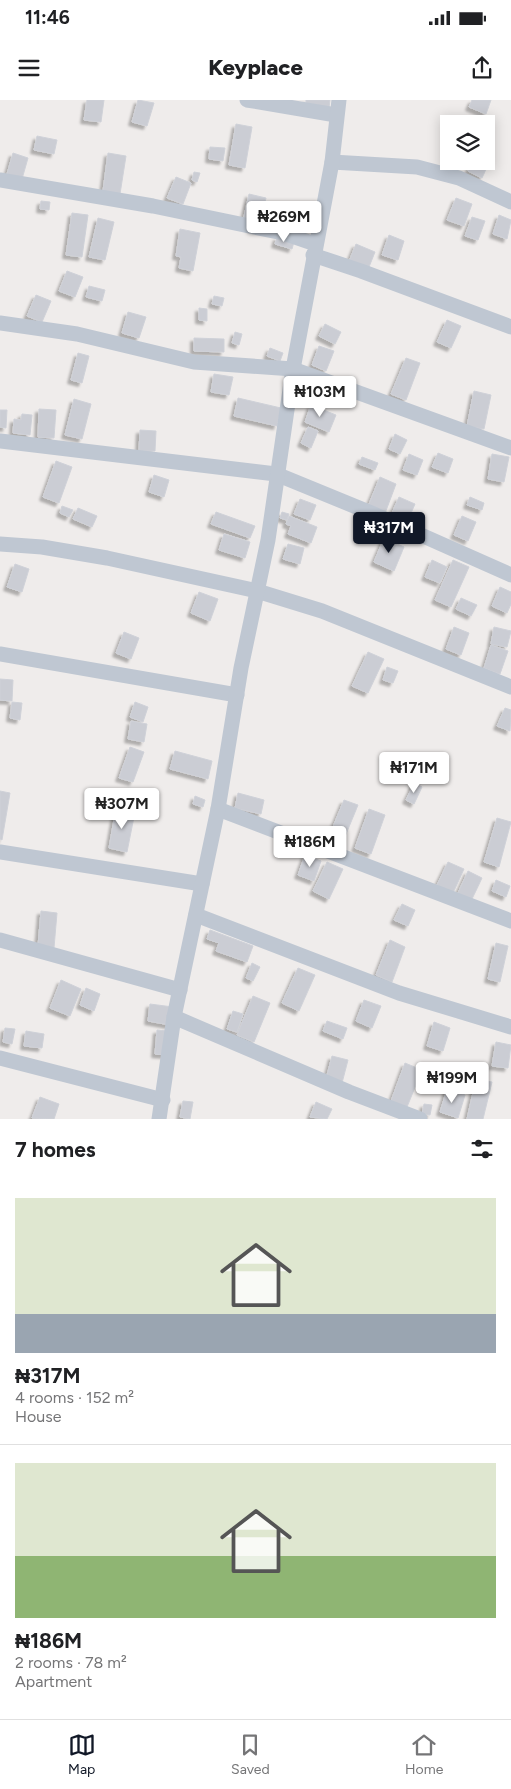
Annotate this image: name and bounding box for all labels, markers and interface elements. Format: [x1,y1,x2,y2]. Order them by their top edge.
text: 11:46 [25,6,70,29]
icon: menu [15,54,43,82]
text: Keyplace [208,54,303,81]
icon: share [468,54,496,82]
map controls [440,115,495,170]
button: layers [440,115,495,170]
pin: ₦269M [249,200,319,243]
text: ₦269M [257,207,311,226]
pin: ₦103M [285,376,355,418]
text: ₦103M [294,382,346,401]
pin: ₦317M [354,512,424,554]
text: ₦317M [364,518,414,537]
pin: ₦171M [379,752,449,794]
text: ₦171M [390,758,438,777]
pin: ₦307M [87,788,157,830]
text: ₦307M [95,794,149,813]
pin: ₦186M [275,826,345,868]
text: ₦186M [284,832,336,851]
pin: ₦199M [417,1062,487,1104]
text: ₦199M [427,1068,477,1087]
icon: filters [468,1135,496,1163]
text: 7 homes [15,1137,96,1162]
icon: home [211,1230,301,1320]
text: ₦317M [15,1363,80,1388]
text: 4 rooms · 152 m² [15,1388,134,1407]
text: House [15,1407,61,1426]
icon: home [211,1496,301,1586]
text: ₦186M [15,1628,82,1653]
text: 2 rooms · 78 m² [15,1653,127,1672]
text: Apartment [15,1672,92,1691]
tab: Map [68,1731,96,1778]
tab: Saved [231,1731,270,1778]
tab: Home [405,1731,443,1778]

